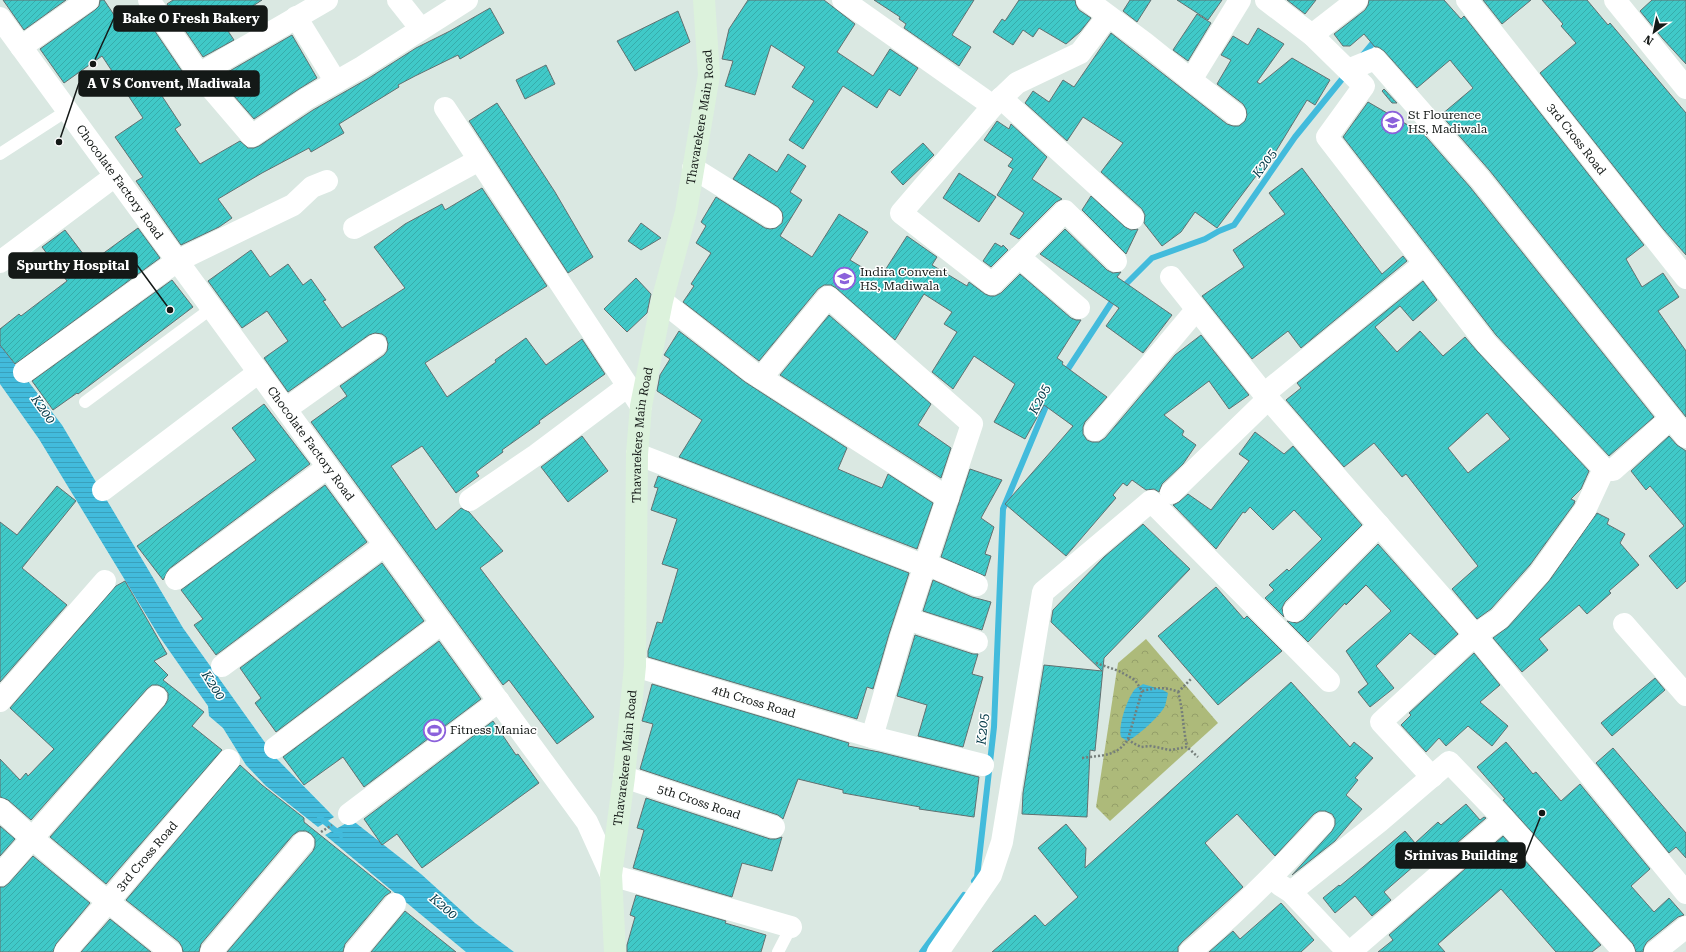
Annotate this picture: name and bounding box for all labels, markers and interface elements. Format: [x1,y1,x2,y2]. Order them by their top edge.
callout: Bake O Fresh Bakery [114,6,267,31]
text: Bake O Fresh Bakery [122,11,260,26]
north arrow [1634,12,1674,52]
text: N [1641,32,1656,48]
street label: Thavarekere Main Road [684,49,716,186]
callout: A V S Convent, Madiwala [79,71,259,96]
text: A V S Convent, Madiwala [87,76,251,91]
street label: 3rd Cross Road [1544,101,1609,178]
place label: St Flourence HS, Madiwala [1408,108,1488,136]
school or university icon: St Flourence HS, Madiwala [1380,109,1406,135]
street label: Chocolate Factory Road [73,122,166,242]
water label: K205 [1249,146,1280,181]
callout: Spurthy Hospital [9,253,137,278]
text: Spurthy Hospital [17,258,130,273]
place label: Indira Convent HS, Madiwala [860,265,948,293]
school or university icon: Indira Convent HS, Madiwala [832,266,858,292]
street label: Thavarekere Main Road [630,365,656,503]
water label: K205 [1025,382,1053,418]
street label: Chocolate Factory Road [264,384,357,504]
water label: K200 [28,391,59,427]
water label: K200 [198,667,228,703]
street label: 4th Cross Road [710,682,798,721]
street label: Thavarekere Main Road [611,689,640,827]
water label: K205 [974,713,991,746]
sports icon: Fitness Maniac [421,717,447,743]
place label: Fitness Maniac [450,723,537,737]
street label: 5th Cross Road [656,782,743,822]
street label: 3rd Cross Road [113,818,181,894]
callout: Srinivas Building [1396,843,1525,868]
text: Srinivas Building [1405,848,1517,863]
water label: K200 [426,890,461,922]

